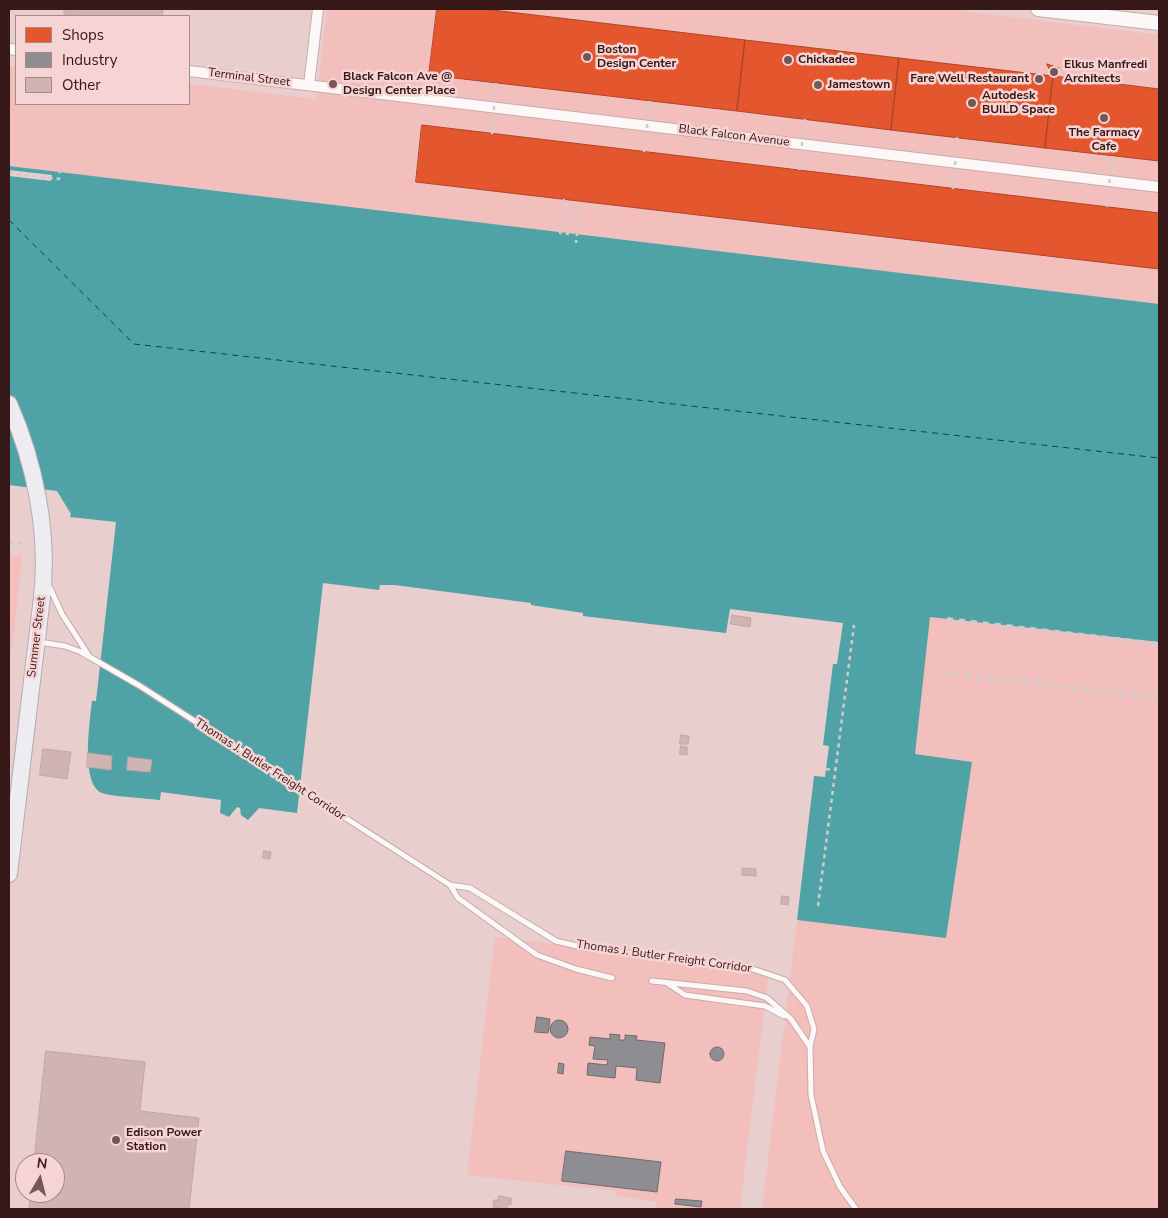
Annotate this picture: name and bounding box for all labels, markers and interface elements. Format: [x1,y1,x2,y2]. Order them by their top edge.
legend [15,15,190,105]
text: Shops [62,25,104,45]
place label: Boston Design Center [597,43,676,71]
text: Industry [62,50,117,70]
marker: Boston Design Center [581,51,593,63]
place label: Chickadee [798,53,855,67]
marker: Chickadee [782,54,794,66]
place label: Elkus Manfredi Architects [1064,58,1147,86]
street label: Terminal Street [207,66,291,90]
marker: Elkus Manfredi Architects [1048,66,1060,78]
place label: Black Falcon Ave @ Design Center Place [343,70,456,98]
place label: Fare Well Restaurant [910,72,1029,86]
marker: Fare Well Restaurant [1033,73,1045,85]
text: Other [62,75,101,95]
marker: Black Falcon Ave @ Design Center Place [327,78,339,90]
place label: Jamestown [828,78,890,92]
marker: Jamestown [812,79,824,91]
place label: Autodesk BUILD Space [982,89,1055,117]
marker: Autodesk BUILD Space [966,97,978,109]
marker: The Farmacy Cafe [1098,112,1110,124]
street label: Black Falcon Avenue [678,122,790,150]
place label: The Farmacy Cafe [1068,126,1140,154]
street label: Summer Street [25,596,49,678]
street label: Thomas J. Butler Freight Corridor [192,716,348,824]
street label: Thomas J. Butler Freight Corridor [576,938,752,976]
place label: Edison Power Station [126,1126,202,1154]
marker: Edison Power Station [110,1134,122,1146]
north arrow [15,1153,65,1203]
text: N [35,1154,49,1174]

